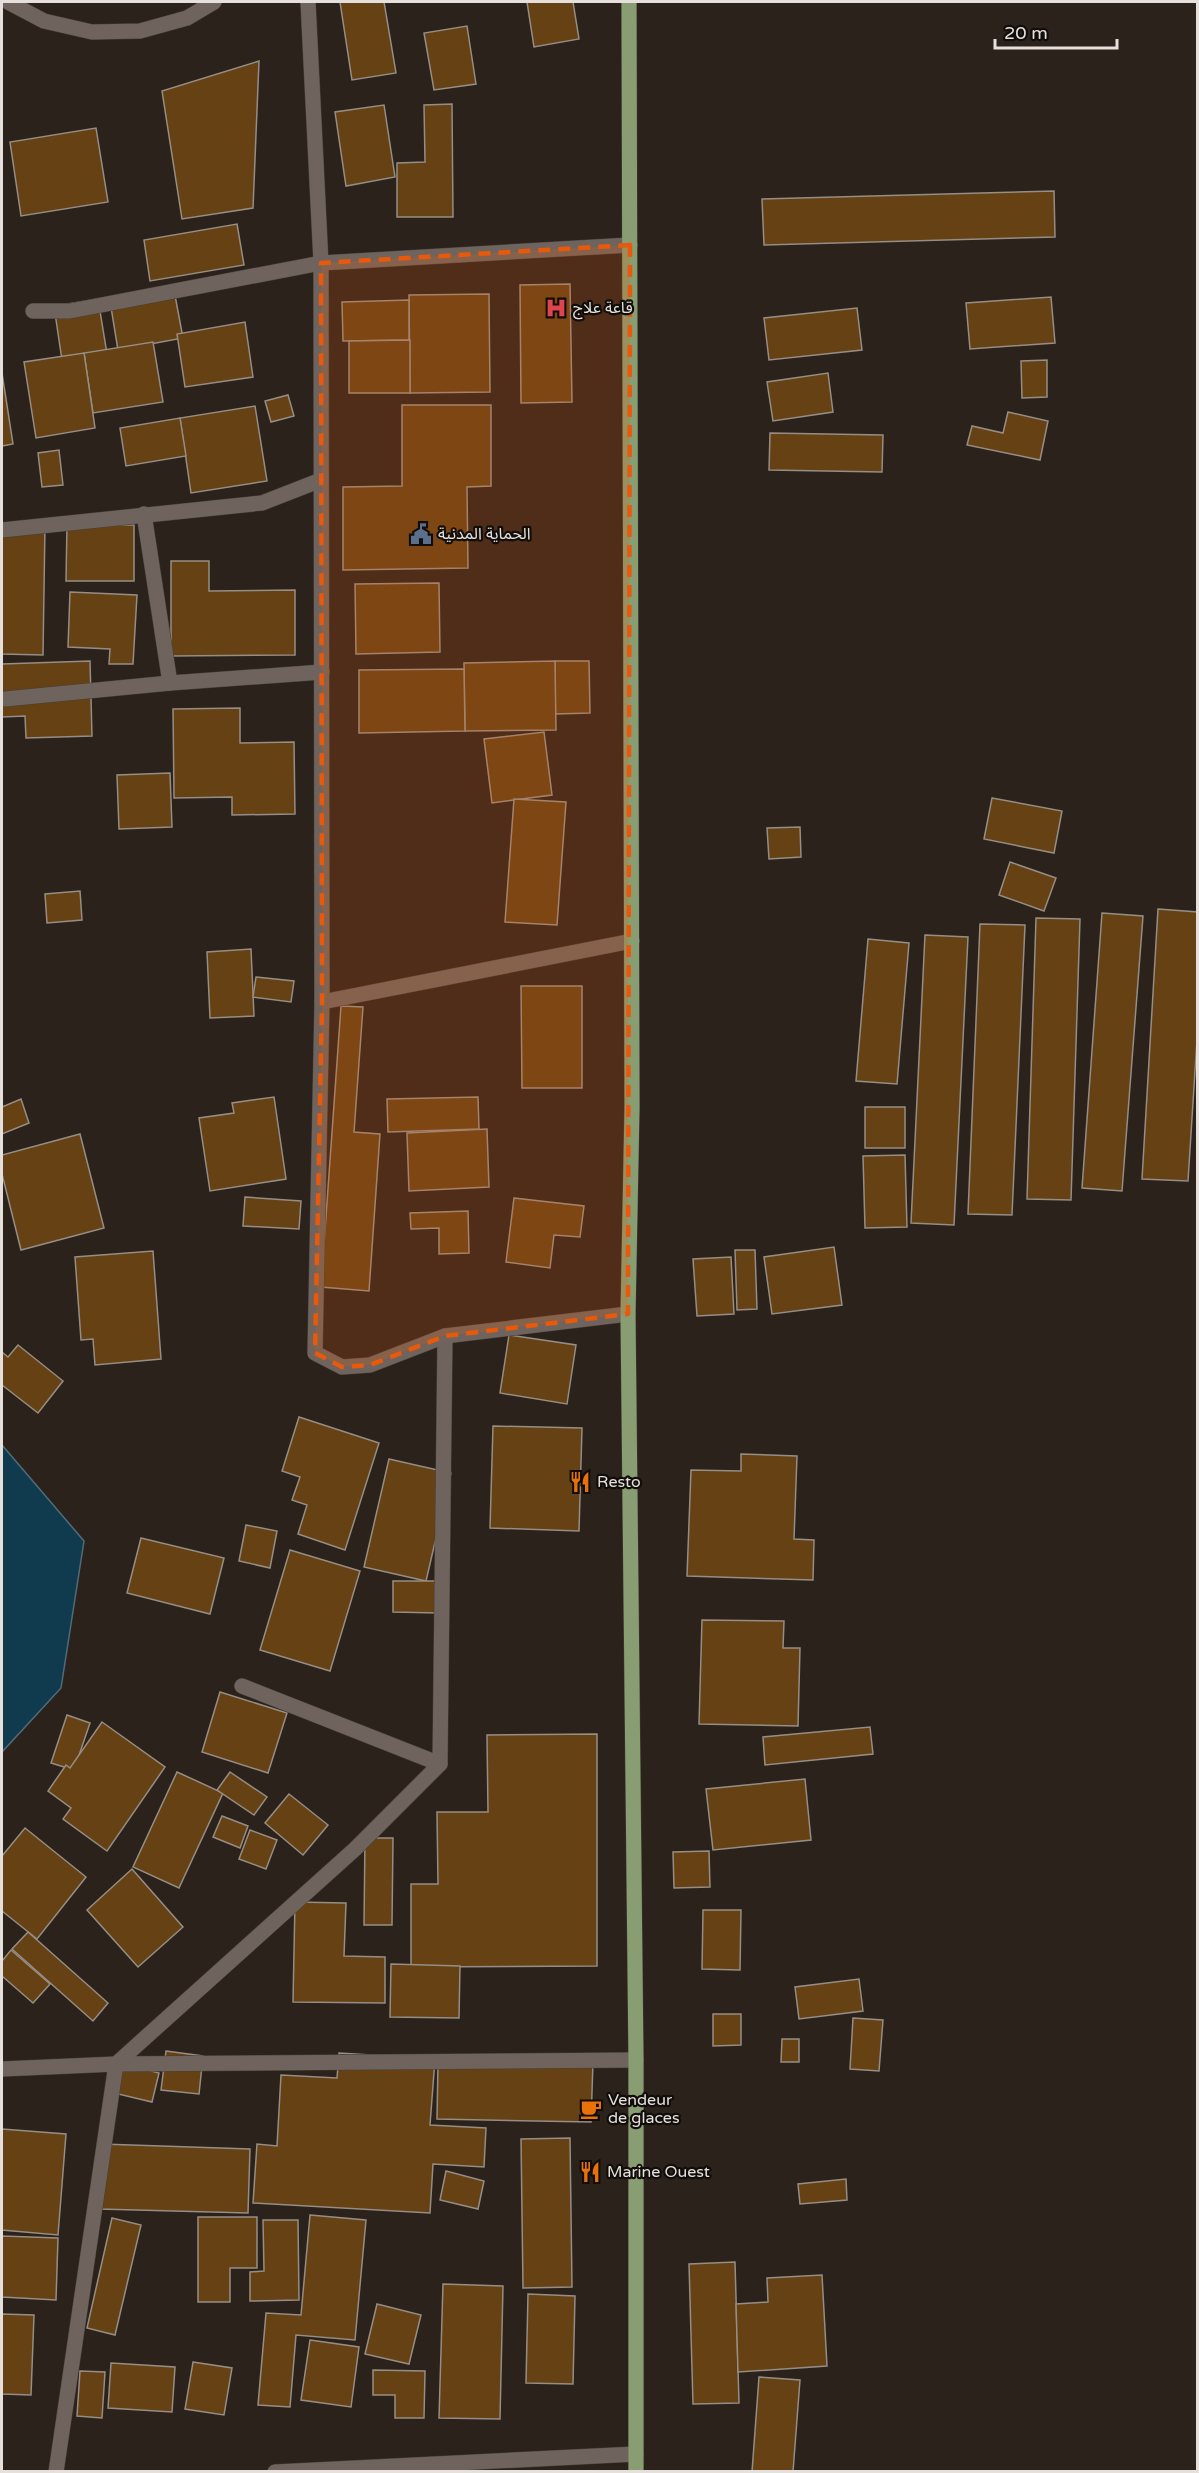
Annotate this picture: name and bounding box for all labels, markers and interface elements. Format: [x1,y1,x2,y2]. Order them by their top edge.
scale bar [995,12,1116,50]
text: 20 m [1004,22,1048,44]
hospital icon: قاعة علاج [544,296,568,320]
place label: قاعة علاج [573,298,633,320]
public building icon: الحماية المدنية [409,522,433,546]
place label: الحماية المدنية [438,524,531,544]
restaurant icon: Resto [568,1470,592,1494]
place label: Resto [597,1472,641,1492]
place label: Vendeur de glaces [608,2090,680,2128]
cafe icon: Vendeur de glaces [579,2097,603,2121]
restaurant icon: Marine Ouest [578,2160,602,2184]
place label: Marine Ouest [607,2162,710,2182]

